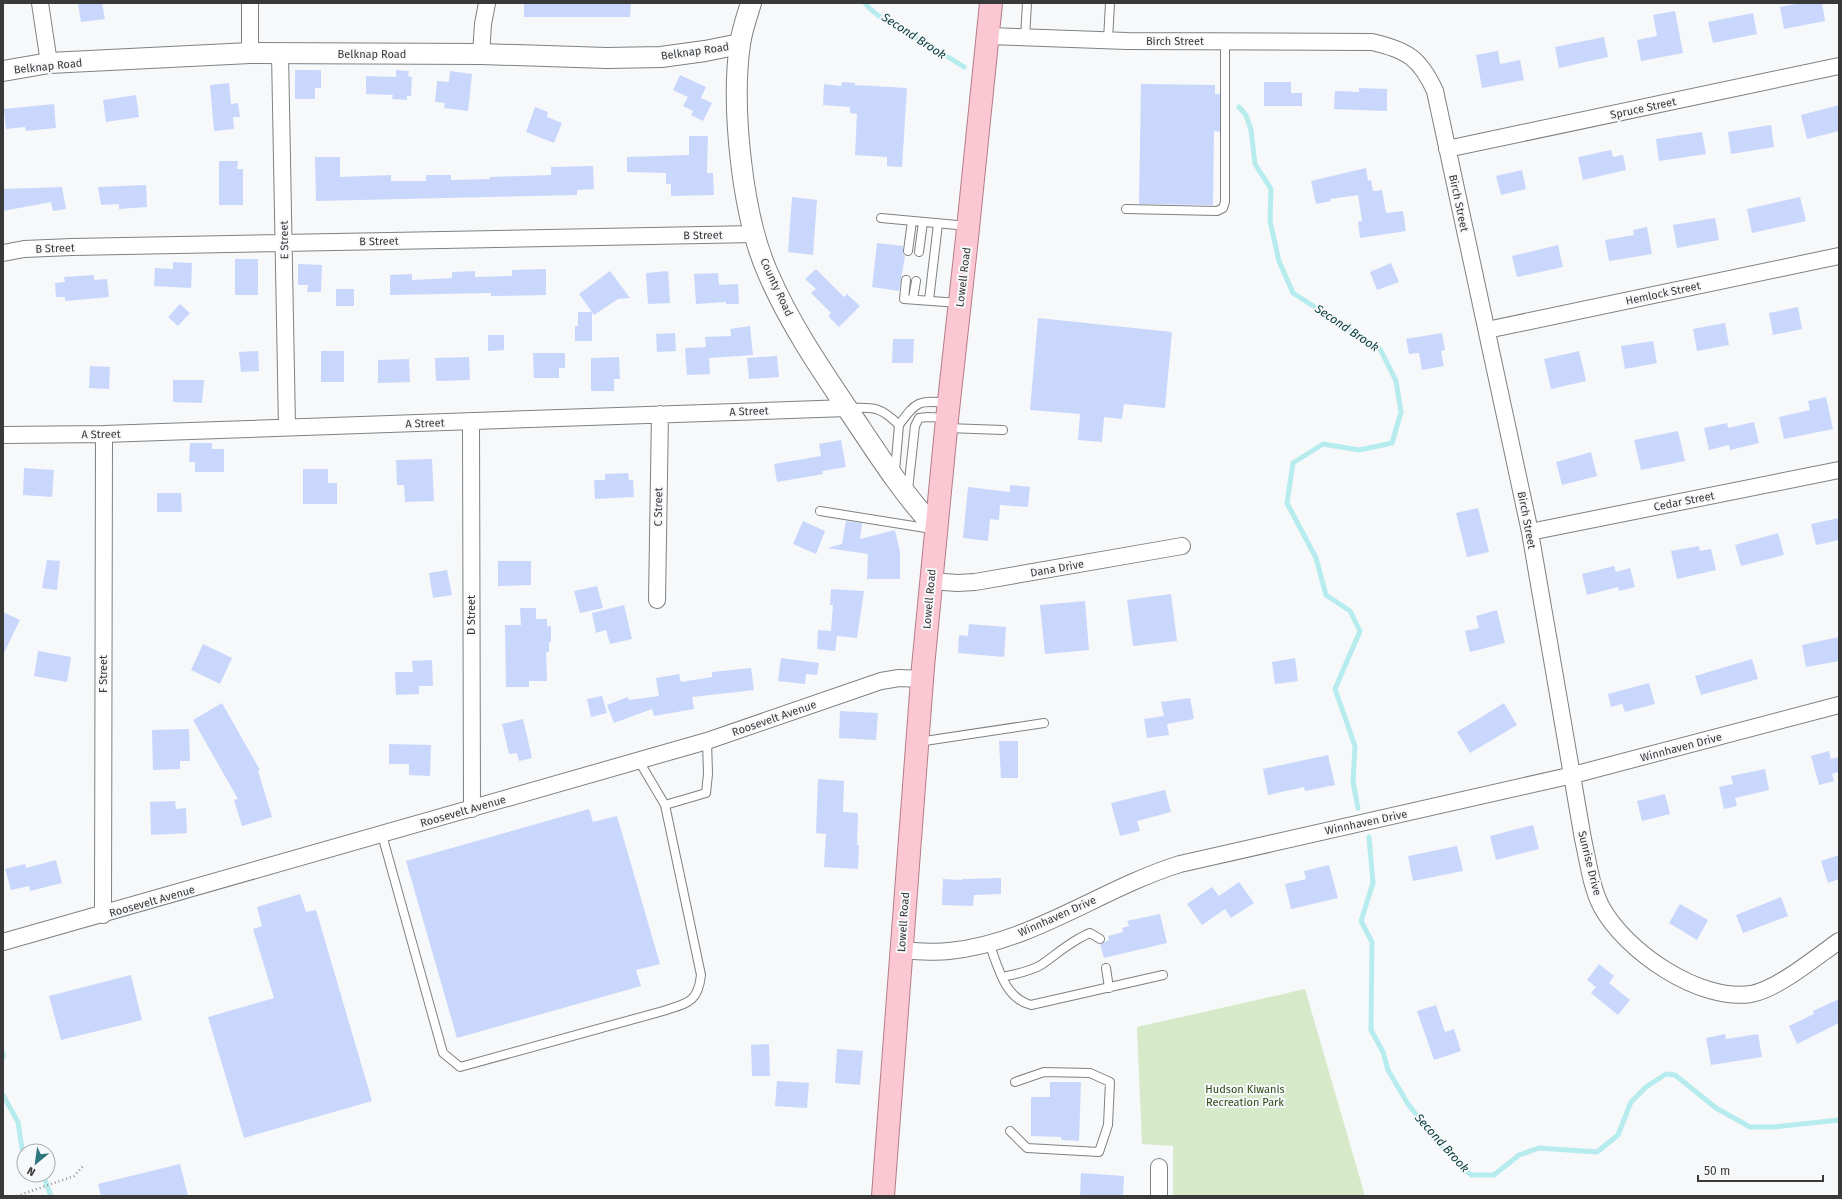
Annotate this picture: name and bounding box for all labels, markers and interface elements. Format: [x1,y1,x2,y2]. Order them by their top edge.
water label: Second Brook [878,9,949,62]
street label: Birch Street [1146,35,1204,48]
street label: Belknap Road [660,40,730,63]
street label: Belknap Road [338,48,406,61]
street label: Belknap Road [13,56,83,77]
street label: Spruce Street [1609,95,1677,122]
street label: Birch Street [1446,173,1471,233]
street label: E Street [278,221,291,259]
street label: B Street [683,229,723,242]
street label: B Street [359,235,399,248]
street label: B Street [35,241,75,256]
street label: Lowell Road [953,246,974,308]
street label: County Road [757,256,796,318]
street label: Hemlock Street [1625,279,1702,308]
water label: Second Brook [1312,301,1382,355]
street label: A Street [729,404,769,419]
street label: A Street [405,416,445,431]
street label: A Street [81,428,121,441]
street label: C Street [652,487,665,527]
street label: Cedar Street [1653,489,1716,514]
street label: Birch Street [1515,490,1538,550]
street label: Dana Drive [1029,557,1085,580]
street label: Lowell Road [920,568,939,630]
street label: D Street [465,595,478,635]
street label: F Street [97,655,110,693]
street label: Roosevelt Avenue [730,698,818,739]
street label: Winnhaven Drive [1639,730,1723,765]
street label: Roosevelt Avenue [419,793,507,830]
street label: Winnhaven Drive [1324,807,1408,838]
street label: Sunrise Drive [1575,830,1604,897]
street label: Roosevelt Avenue [108,883,196,920]
street label: Lowell Road [895,892,912,953]
street label: Winnhaven Drive [1016,893,1098,939]
park label: Hudson Kiwanis Recreation Park [1205,1083,1285,1109]
water label: Second Brook [1411,1110,1472,1175]
north arrow [16,1143,56,1183]
scale bar [1698,1157,1823,1183]
text: N [25,1164,38,1179]
text: 50 m [1704,1164,1730,1178]

